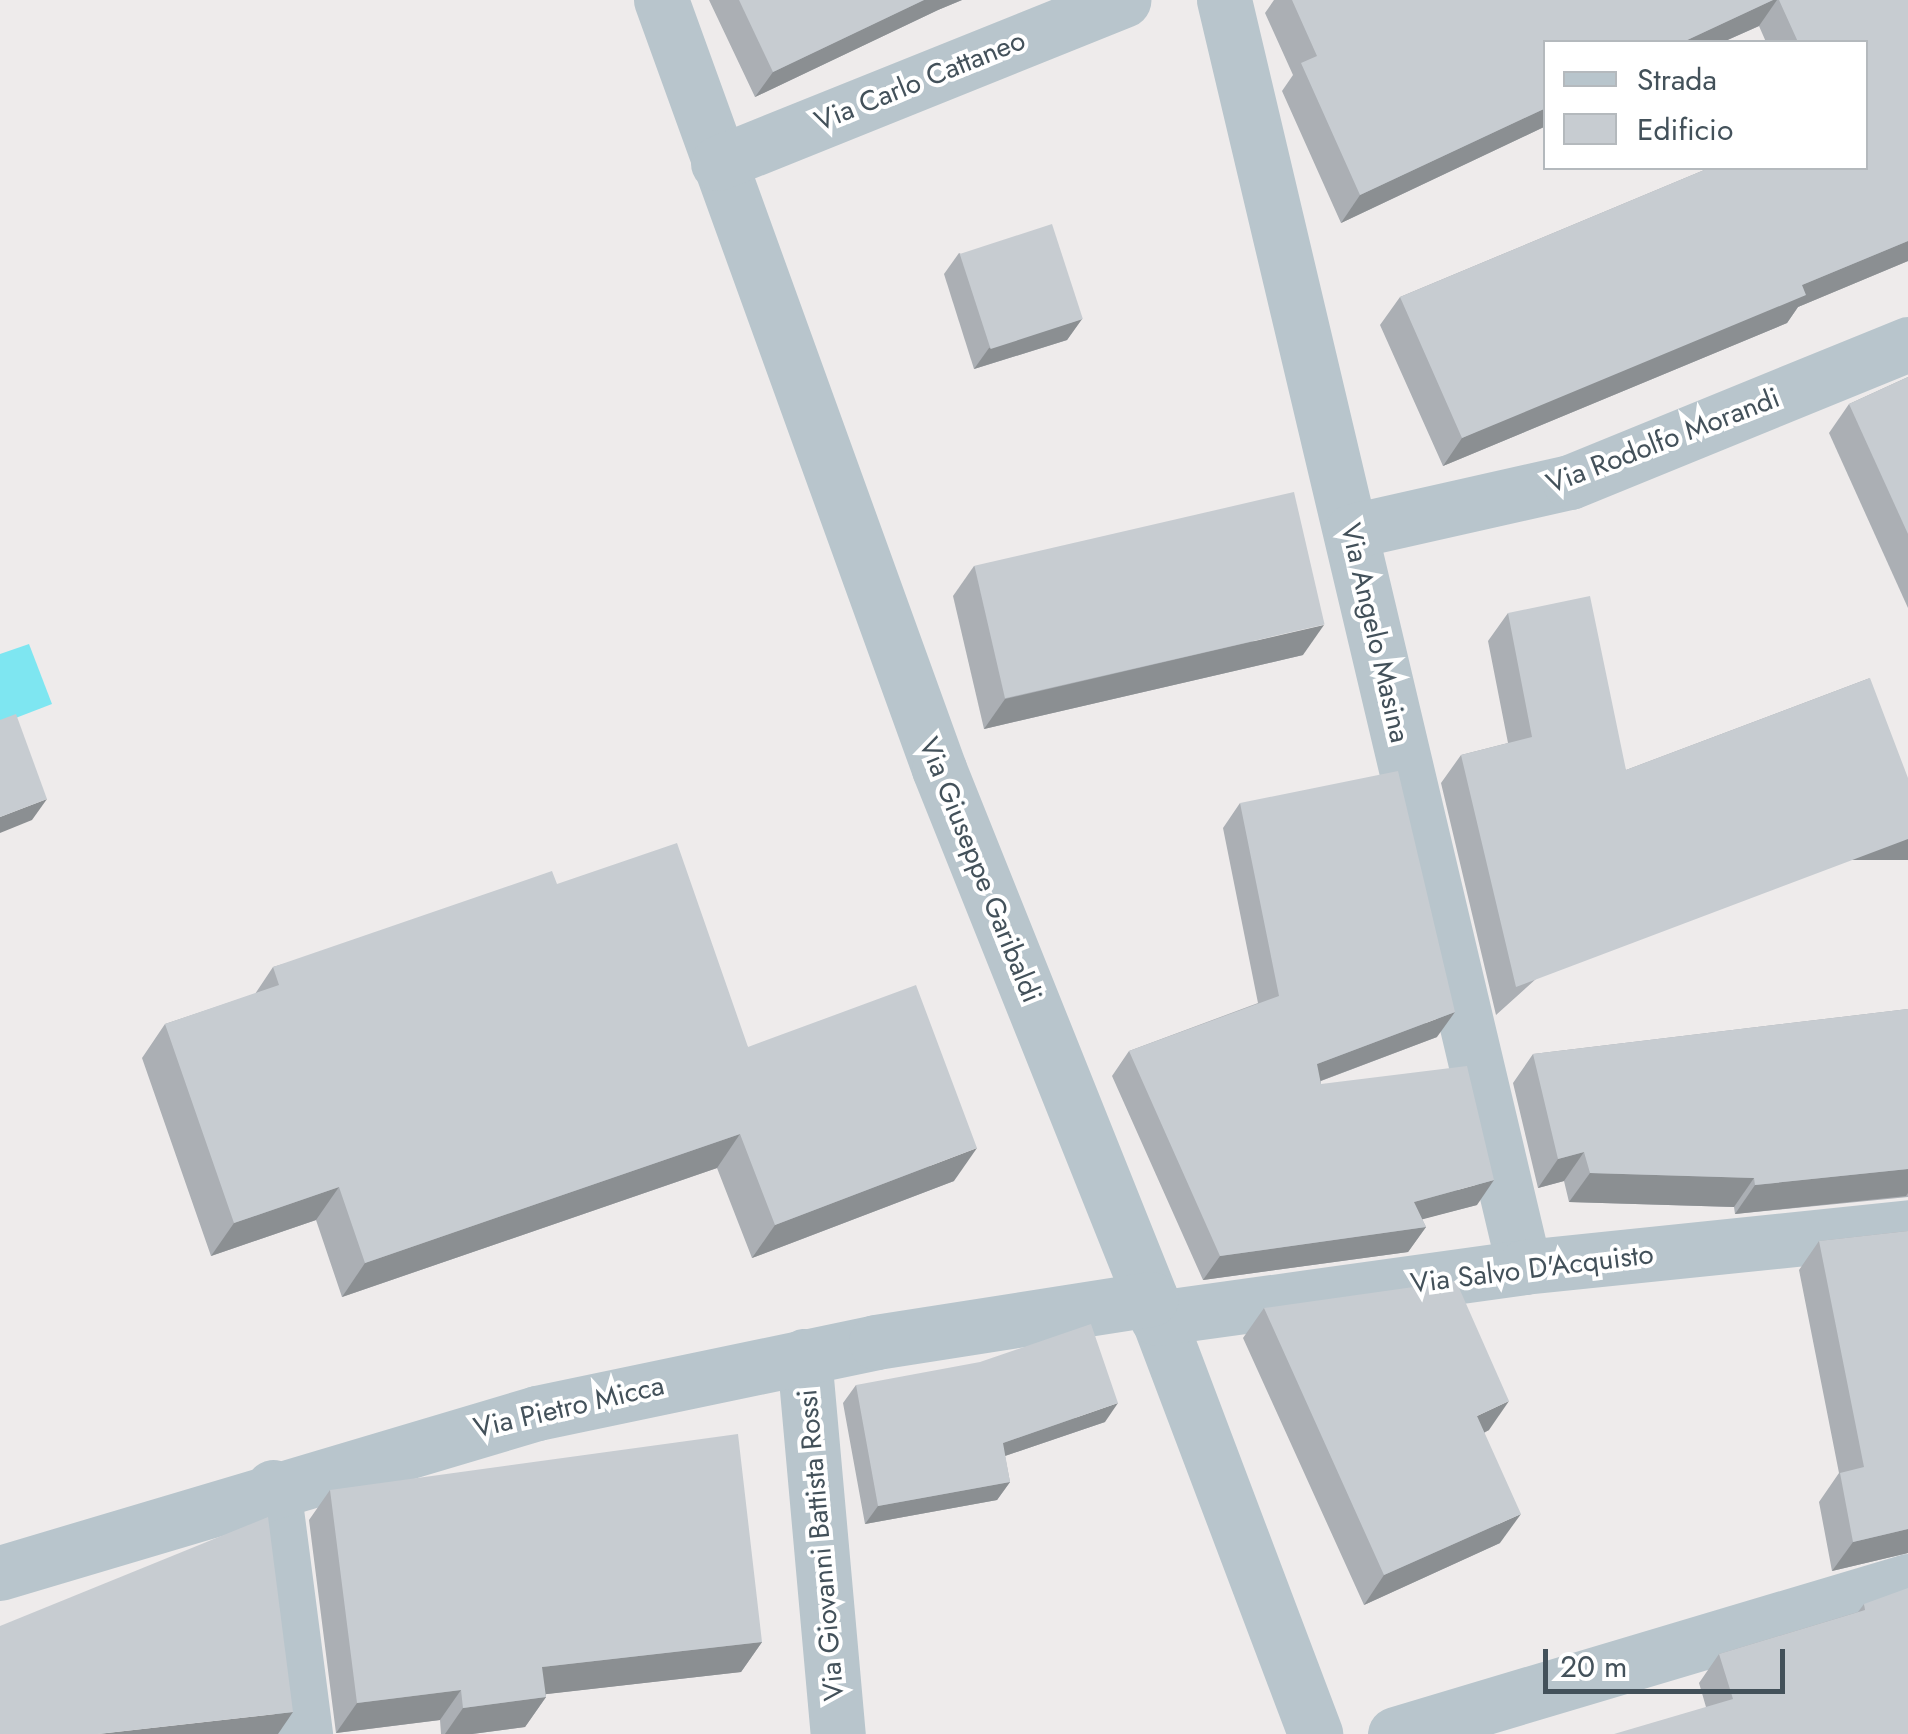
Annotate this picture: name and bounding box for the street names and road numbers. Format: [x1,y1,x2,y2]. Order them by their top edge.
street label: Via Carlo Cattaneo [810,23,1030,139]
street label: Via Rodolfo Morandi [1542,381,1784,501]
street label: Via Angelo Masina [1333,520,1417,746]
street label: Via Giuseppe Garibaldi [911,733,1049,1007]
street label: Via Salvo D'Acquisto [1409,1237,1655,1301]
street label: Via Pietro Micca [470,1369,668,1445]
street label: Via Giovanni Battista Rossi [791,1388,851,1702]

